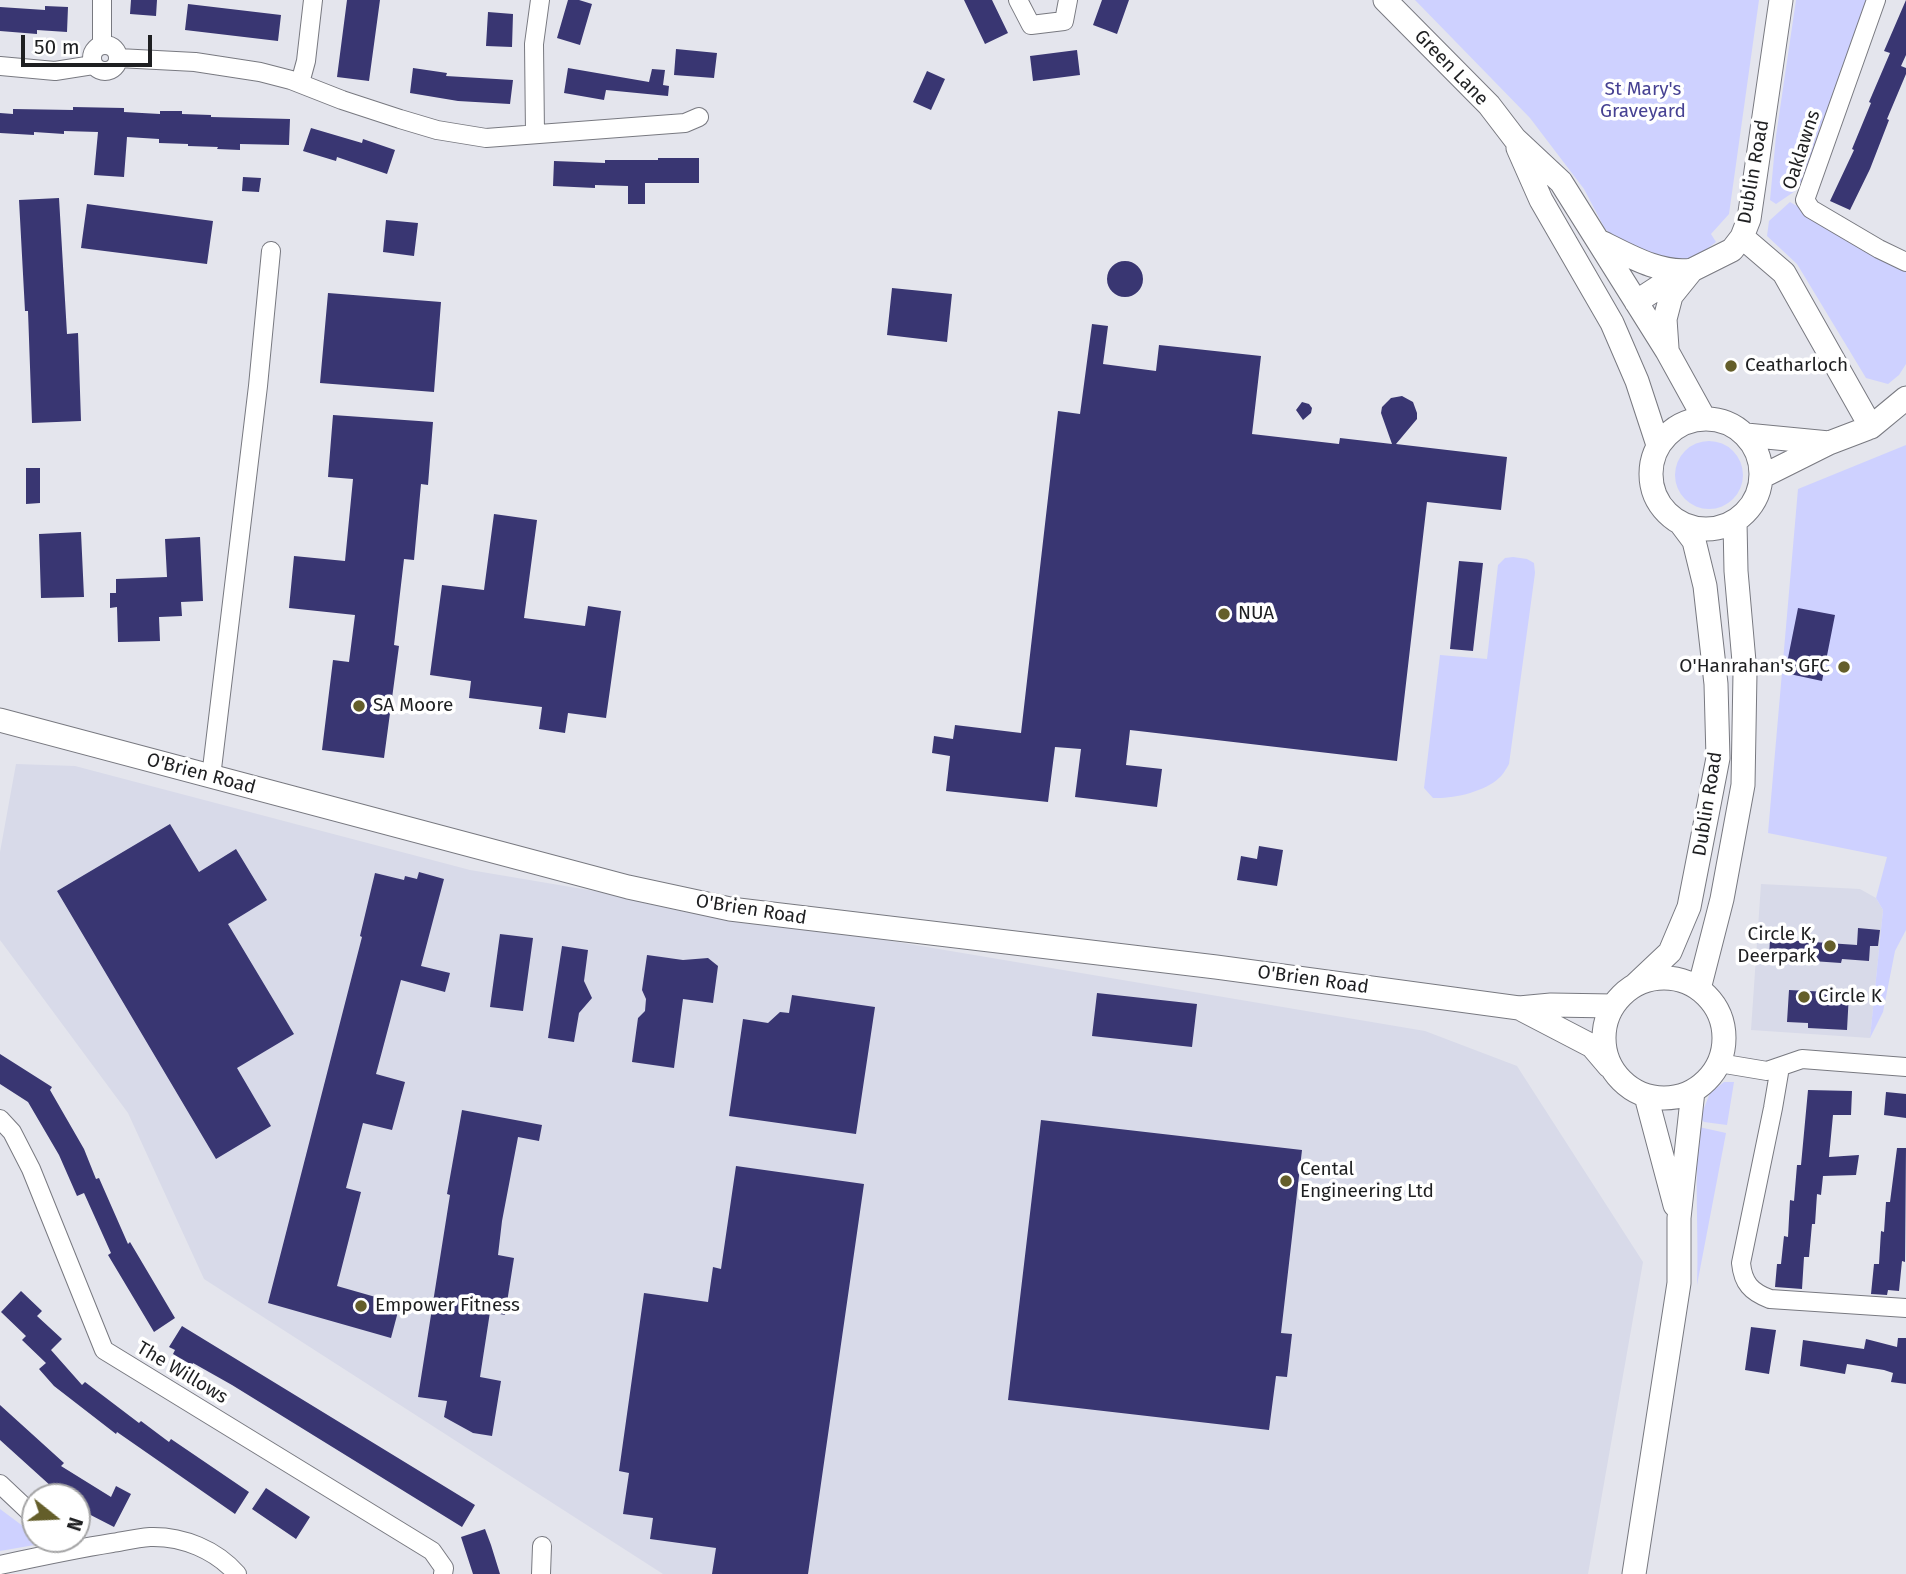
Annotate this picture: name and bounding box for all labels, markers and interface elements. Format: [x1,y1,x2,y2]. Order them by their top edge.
scale bar [24,21,156,65]
street label: Green Lane [1409,25,1493,111]
text: 50 m [34,34,80,60]
park label: St Mary's Graveyard [1600,79,1686,123]
street label: Oaklawns [1778,107,1826,193]
street label: Dublin Road [1734,118,1774,226]
place label: Ceatharloch [1745,355,1848,377]
marker: Ceatharloch [1723,358,1739,374]
place label: NUA [1238,603,1274,625]
marker: NUA [1216,606,1232,622]
place label: O'Hanrahan's GFC [1679,656,1830,678]
marker: O'Hanrahan's GFC [1836,659,1852,675]
place label: SA Moore [373,695,453,717]
marker: SA Moore [351,698,367,714]
street label: O'Brien Road [144,749,258,799]
street label: Dublin Road [1688,750,1728,858]
street label: O'Brien Road [694,890,808,930]
place label: Circle K, Deerpark [1737,924,1816,968]
marker: Circle K, Deerpark [1822,938,1838,954]
street label: O'Brien Road [1256,961,1370,999]
place label: Circle K [1818,986,1882,1008]
marker: Circle K [1796,989,1812,1005]
place label: Cental Engineering Ltd [1300,1159,1434,1203]
marker: Cental Engineering Ltd [1278,1173,1294,1189]
place label: Empower Fitness [375,1295,520,1317]
marker: Empower Fitness [353,1298,369,1314]
street label: The Willows [132,1337,232,1409]
north arrow [21,1483,91,1553]
text: N [62,1514,87,1534]

